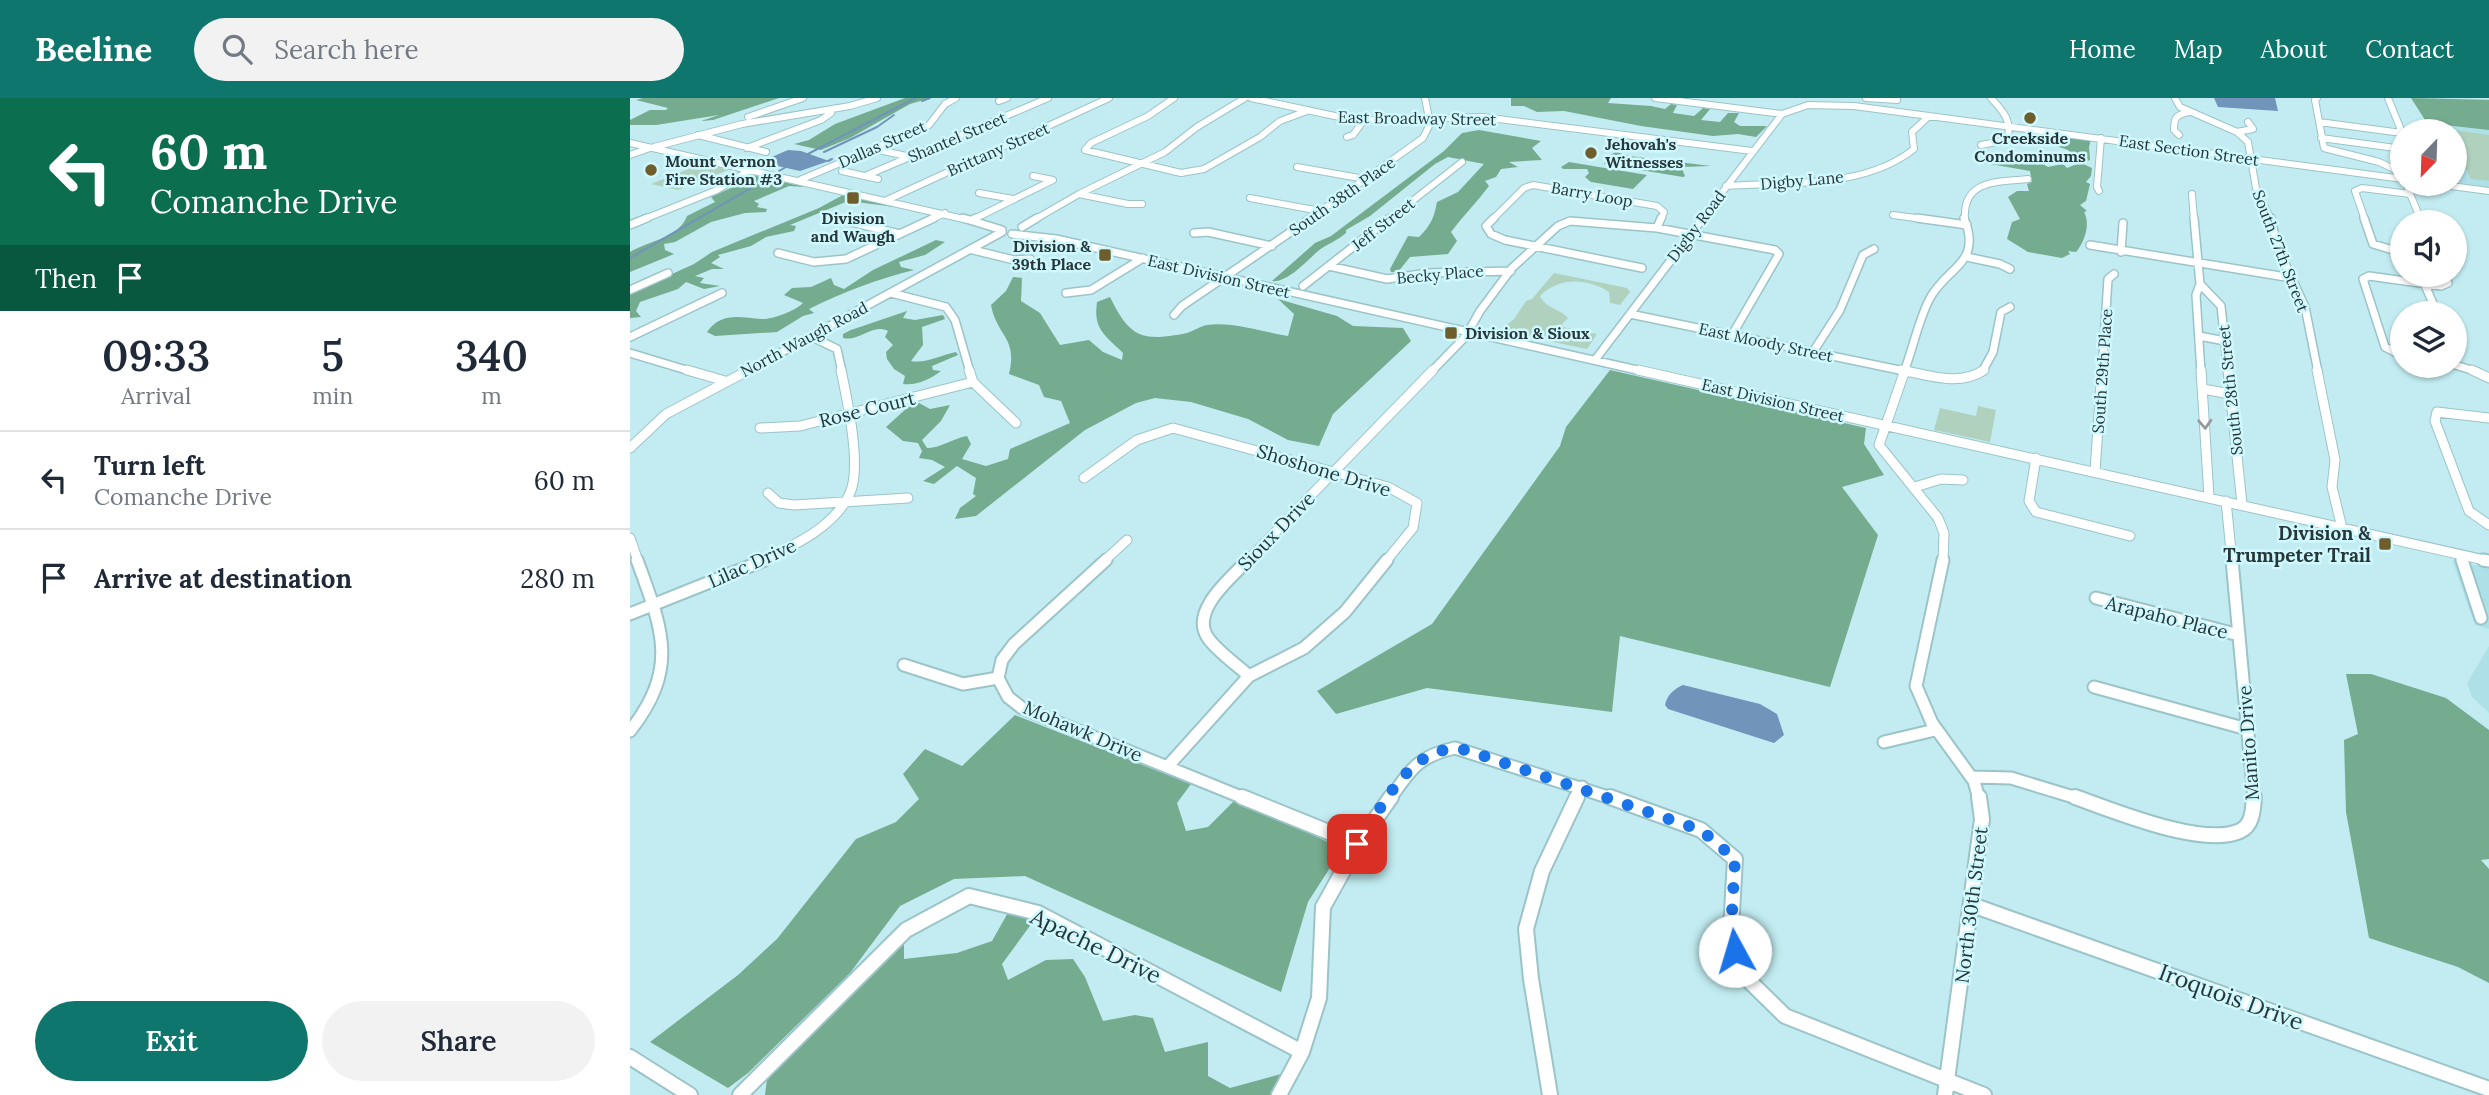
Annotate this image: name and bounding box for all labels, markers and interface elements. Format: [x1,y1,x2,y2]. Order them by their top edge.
search box [194,18,684,81]
text: Beeline [35,28,152,70]
icon: search [218,30,256,68]
text: Search here [274,33,419,66]
text: Home [2069,34,2136,65]
text: Map [2174,34,2223,65]
text: About [2261,34,2327,65]
text: Contact [2365,34,2454,65]
street label: Shantel Street [905,107,1010,167]
street label: East Broadway Street [1338,107,1497,129]
marker: Creekside Condominums [2022,110,2038,126]
street label: Dallas Street [835,115,930,172]
street label: Brittany Street [944,117,1053,180]
north arrow [2390,119,2468,196]
map controls [2390,119,2467,378]
text: 60 m [150,120,267,182]
icon: left [35,126,126,217]
place label: Creekside Condominums [1974,128,2086,166]
street label: East Section Street [2118,130,2261,170]
place label: Jehovah's Witnesses [1605,134,1684,172]
marker: Jehovah's Witnesses [1583,145,1599,161]
place label: Mount Vernon Fire Station #3 [665,151,782,189]
street label: South 38th Place [1285,152,1399,240]
marker: Mount Vernon Fire Station #3 [643,162,659,178]
street label: Digby Lane [1759,166,1845,194]
street label: Barry Loop [1550,177,1634,211]
text: Comanche Drive [150,181,398,222]
street label: Digby Road [1663,186,1730,266]
street label: South 27th Street [2248,187,2314,316]
marker: Division and Waugh [845,190,861,206]
street label: Jeff Street [1347,193,1419,256]
place label: Division and Waugh [811,208,895,246]
button: sound [2390,210,2467,287]
place label: Division & 39th Place [1012,236,1091,274]
marker: Division & 39th Place [1097,247,1113,263]
street label: East Division Street [1146,250,1293,302]
icon: arrive [111,259,149,297]
street label: Becky Place [1395,260,1485,288]
text: Then [35,262,97,295]
street label: North Waugh Road [737,297,872,381]
button: layers [2390,301,2467,378]
street label: South 29th Place [2088,308,2116,434]
street label: East Moody Street [1697,318,1836,366]
place label: Division & Sioux [1465,323,1590,343]
street label: South 28th Street [2213,323,2247,456]
marker: Division & Sioux [1443,325,1459,341]
text: 09:33 [102,329,210,383]
text: 5 [321,329,344,383]
text: 340 [455,329,528,383]
street label: East Division Street [1700,374,1847,426]
text: Arrival [121,381,191,410]
text: min [312,381,353,410]
text: m [481,381,502,410]
street label: Rose Court [816,385,918,433]
one-way arrow [2197,419,2212,430]
street label: Shoshone Drive [1254,438,1394,502]
text: Turn left [94,449,205,482]
icon: left [35,461,73,499]
text: 60 m [534,464,595,497]
text: Comanche Drive [94,482,272,511]
street label: Sioux Drive [1232,486,1320,576]
place label: Division & Trumpeter Trail [2223,521,2371,567]
street label: Lilac Drive [704,533,800,593]
marker: Division & Trumpeter Trail [2377,536,2393,552]
icon: arrive [35,559,73,597]
text: Arrive at destination [94,562,352,595]
text: 280 m [520,562,595,595]
street label: Arapaho Place [2102,590,2231,644]
street label: Manito Drive [2232,685,2264,801]
street label: Mohawk Drive [1020,695,1146,767]
pin [1327,814,1387,874]
icon: arrive [1338,825,1376,863]
street label: North 30th Street [1949,825,1993,985]
street label: Apache Drive [1025,901,1166,990]
position arrow [1698,914,1772,988]
street label: Iroquois Drive [2155,957,2308,1036]
button: Exit [35,1001,308,1081]
button: Share [322,1001,595,1081]

